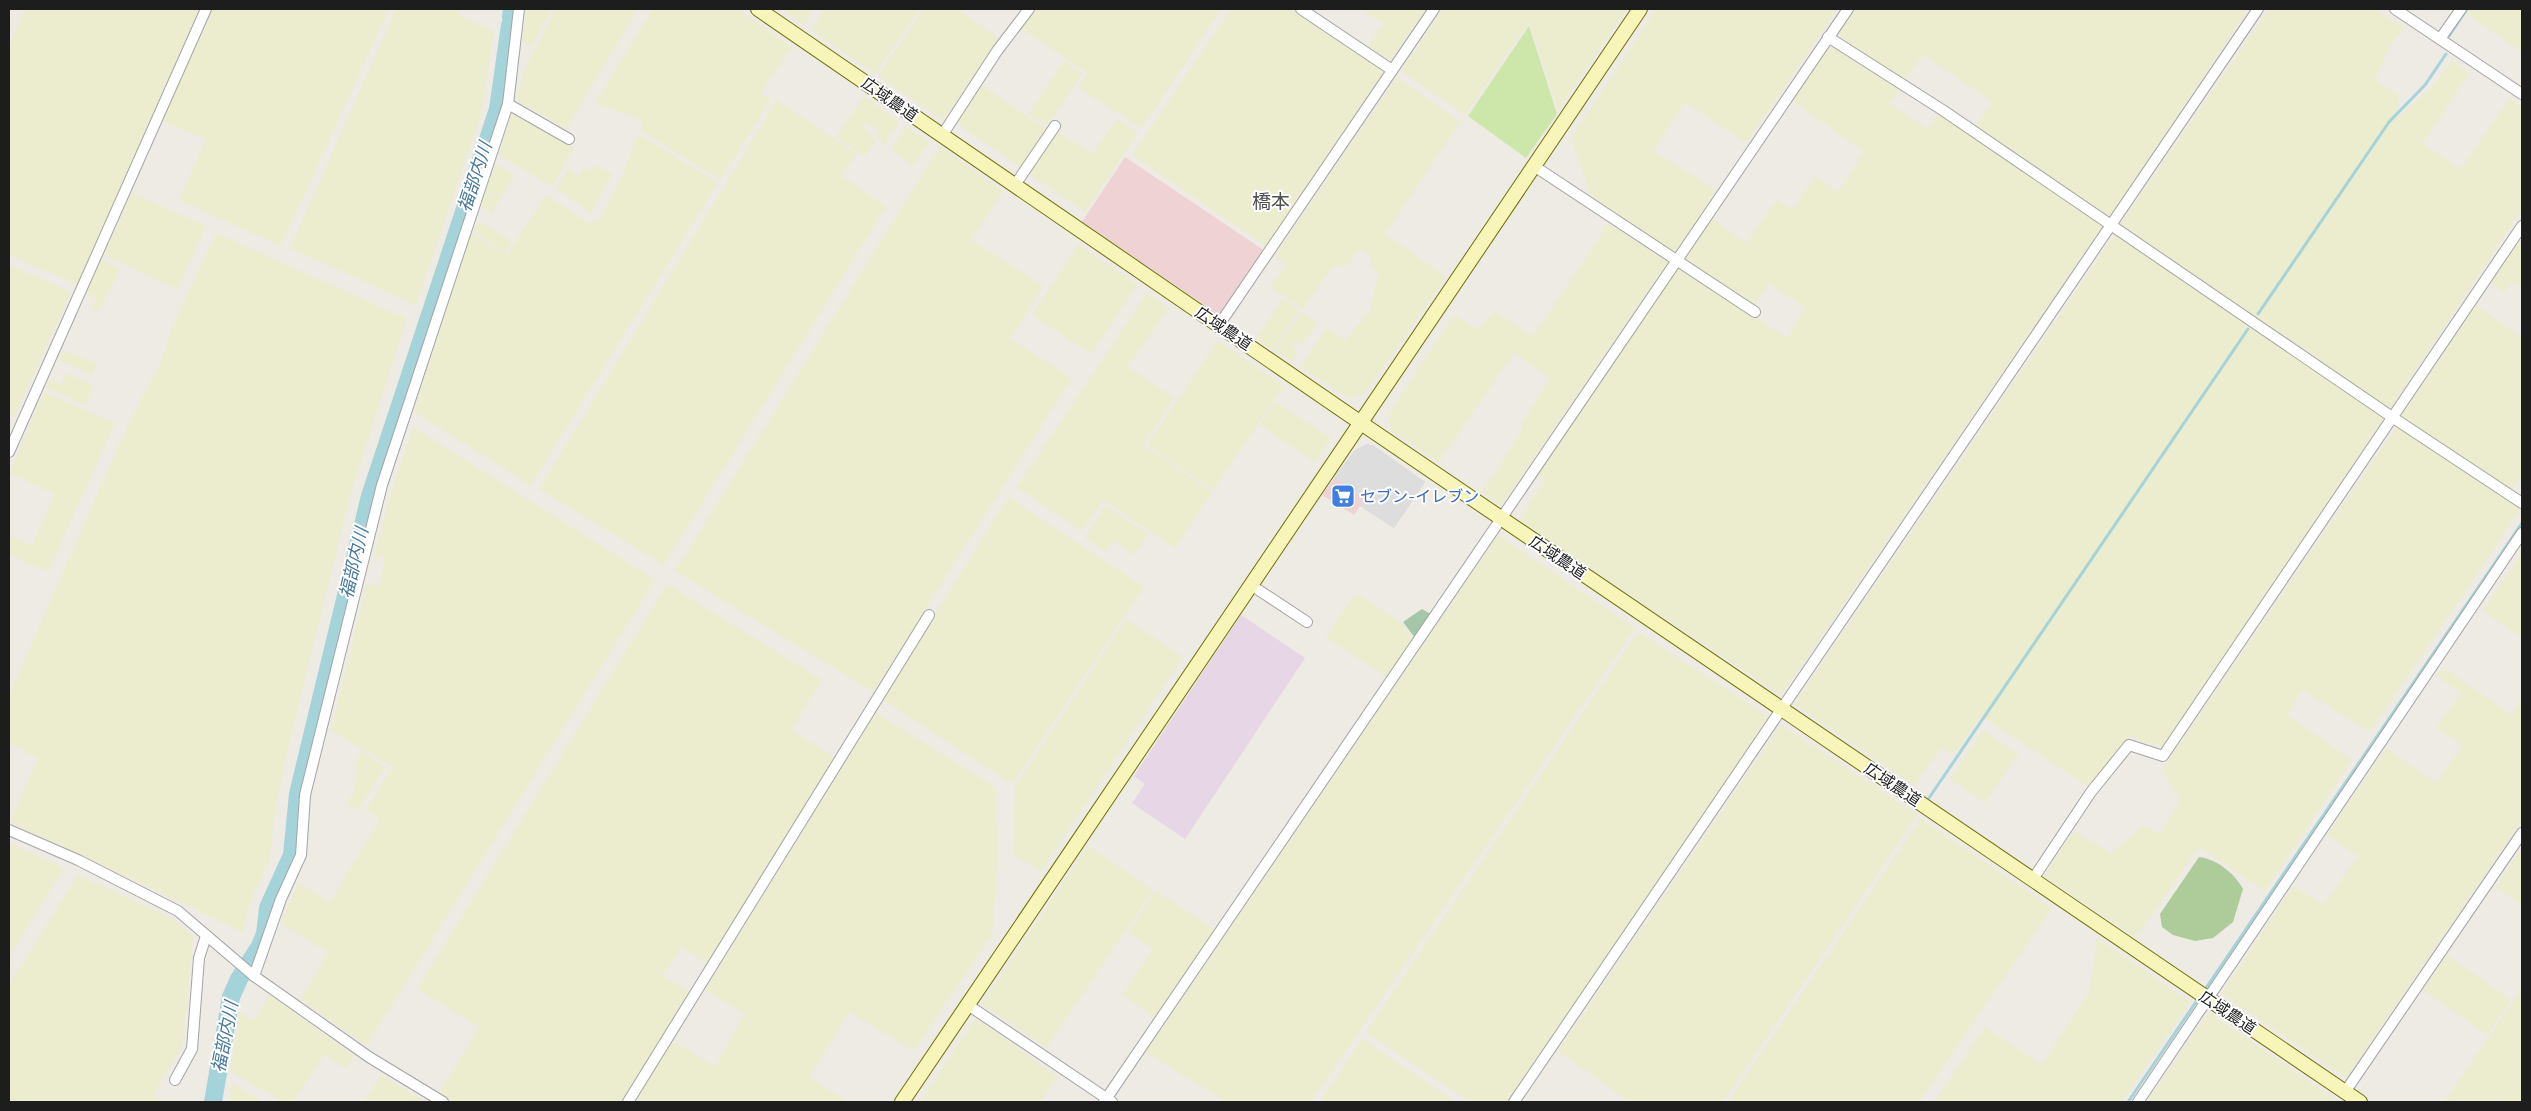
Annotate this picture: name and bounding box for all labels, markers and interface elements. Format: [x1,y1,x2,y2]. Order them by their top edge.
street label: 広域農道 [859,72,922,125]
water label: 福部内川 [452,137,496,214]
district label: 橋本 [1252,189,1290,212]
street label: 広域農道 [1192,302,1256,353]
supermarket icon: セブン-イレブン [1330,483,1356,509]
place label: セブン-イレブン [1360,486,1479,505]
water label: 福部内川 [334,523,372,600]
street label: 広域農道 [1526,531,1590,582]
street label: 広域農道 [1861,758,1925,809]
street label: 広域農道 [2196,986,2260,1037]
water label: 福部内川 [206,997,242,1074]

